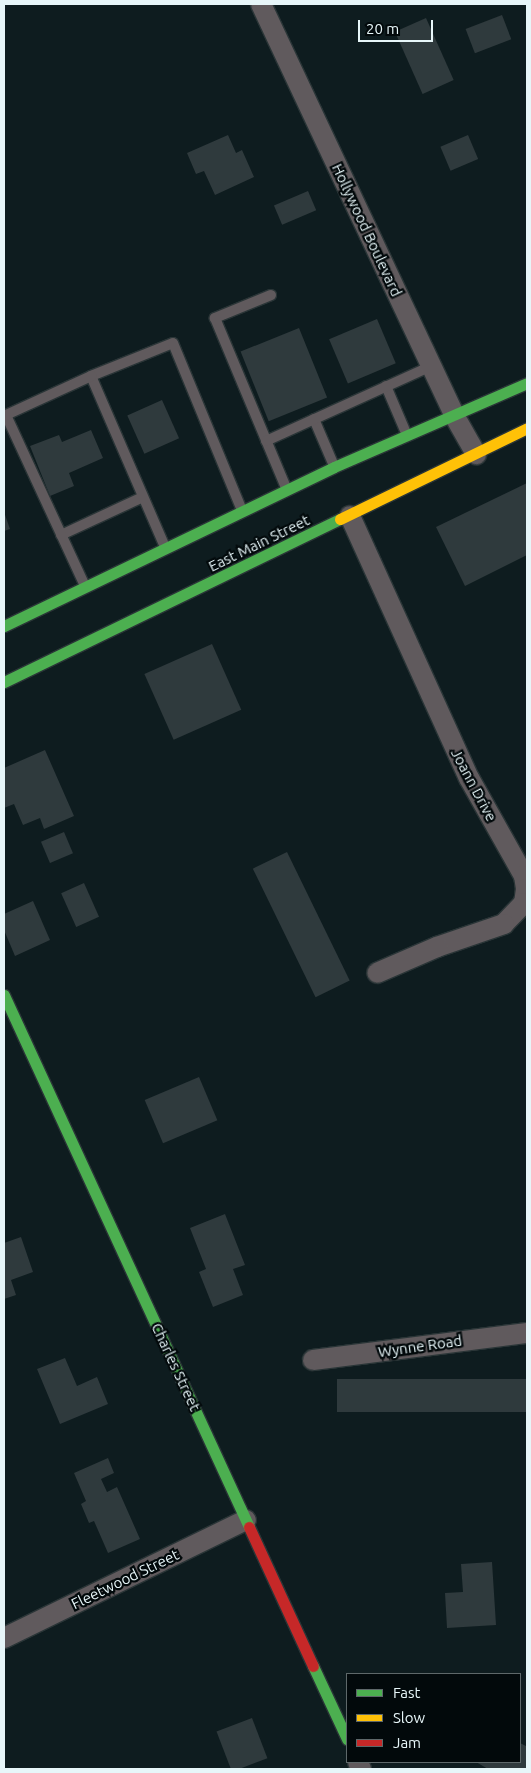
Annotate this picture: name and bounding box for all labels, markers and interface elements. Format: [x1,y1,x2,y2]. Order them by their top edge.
scale bar [361,10,436,42]
text: 20 m [366,20,399,37]
street label: Hollywood Boulevard [328,161,406,299]
street label: East Main Street [206,511,312,575]
street label: Joann Drive [447,746,501,824]
street label: Charles Street [148,1320,204,1414]
street label: Wynne Road [377,1331,463,1361]
street label: Fleetwood Street [68,1545,182,1613]
legend [346,1673,521,1763]
text: Fast [393,1684,420,1701]
text: Slow [393,1709,425,1726]
text: Jam [393,1734,421,1751]

